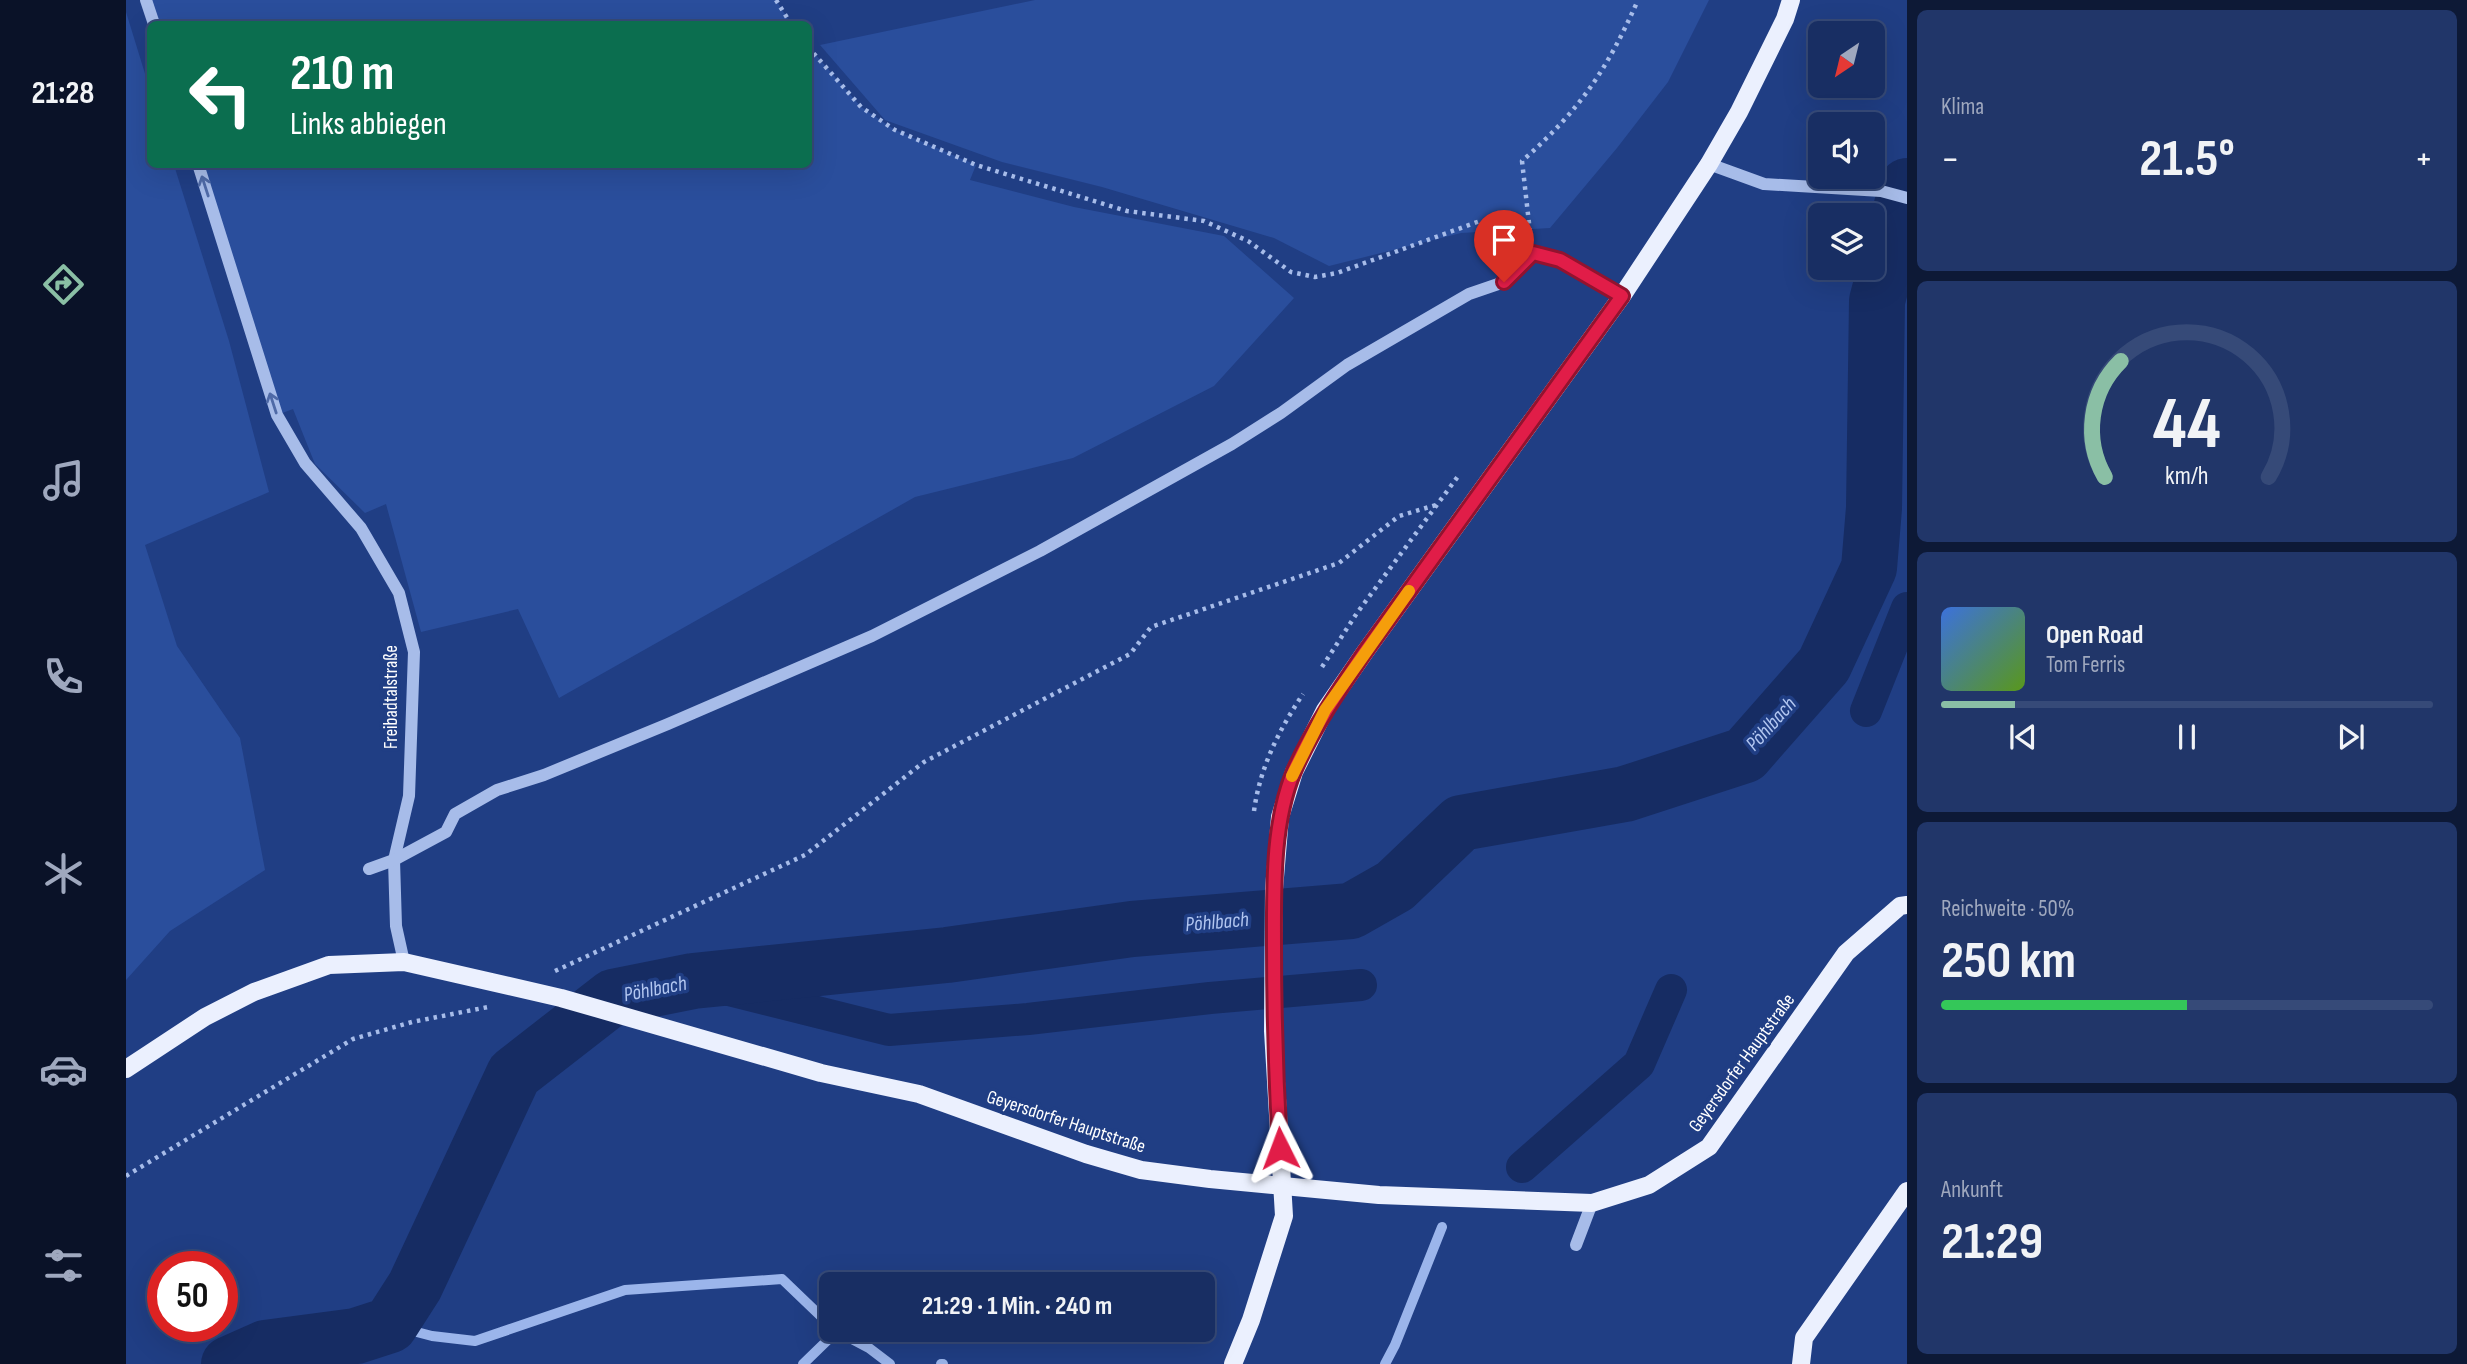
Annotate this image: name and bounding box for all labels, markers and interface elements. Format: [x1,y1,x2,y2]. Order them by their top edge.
north arrow [1808,21,1885,98]
map controls [1808,21,1885,280]
text: 210 m [290,45,394,104]
icon: left [175,49,266,140]
text: 21:28 [32,74,94,113]
text: Klima [1941,93,1984,121]
text: Links abbiegen [290,105,447,144]
button: sound [1808,112,1885,189]
text: 21.5° [2139,128,2235,191]
text: − [1941,137,1960,182]
text: + [2414,137,2433,182]
one-way arrow [197,175,210,197]
button: layers [1808,203,1885,280]
pin [1474,210,1534,282]
icon: arrive [1485,221,1523,259]
icon: directions [39,260,88,309]
text: 44 [2153,382,2221,470]
one-way arrow [266,392,278,414]
icon: music [39,456,88,505]
text: km/h [2165,461,2209,492]
text: Open Road [2046,620,2143,651]
street label: Freibadtalstraße [380,645,403,749]
text: Tom Ferris [2046,651,2125,679]
icon: phone [39,652,88,701]
water label: Pöhlbach [1740,692,1802,756]
icon: previous [2004,718,2042,756]
icon: pause [2168,718,2206,756]
icon: next [2332,718,2370,756]
icon: climate [39,849,88,898]
text: Reichweite · 50% [1941,895,2074,923]
water label: Pöhlbach [1184,907,1250,937]
text: 250 km [1941,930,2076,993]
water label: Pöhlbach [621,971,689,1007]
street label: Geyersdorfer Hauptstraße [1684,989,1800,1137]
icon: car [39,1045,88,1094]
street label: Geyersdorfer Hauptstraße [984,1085,1148,1159]
position arrow [1243,1111,1317,1185]
text: Ankunft [1941,1176,2003,1204]
text: 21:29 [1941,1211,2043,1274]
icon: filters [39,1241,88,1290]
speed limit sign: 50 [147,1251,238,1342]
text: 21:29 · 1 Min. · 240 m [922,1291,1112,1322]

